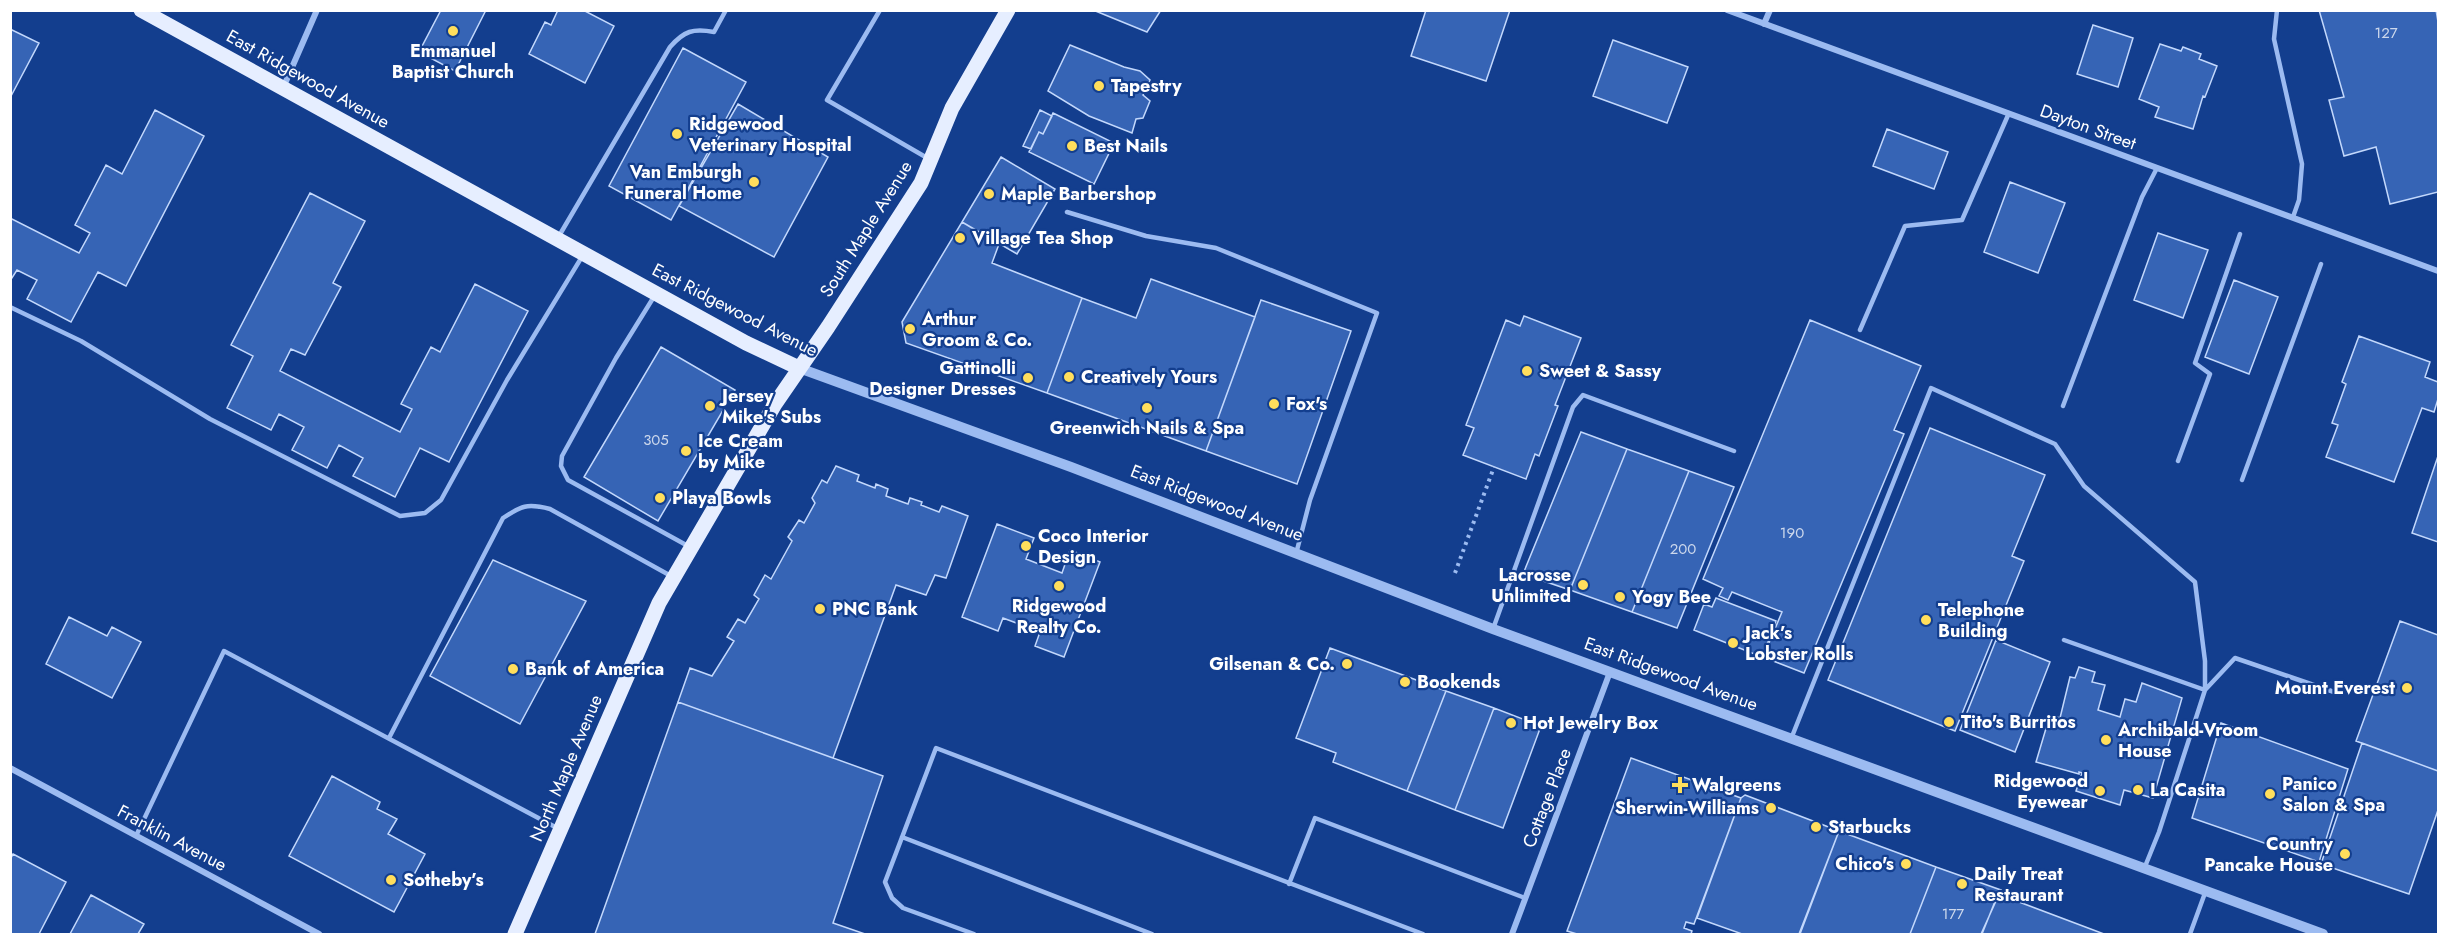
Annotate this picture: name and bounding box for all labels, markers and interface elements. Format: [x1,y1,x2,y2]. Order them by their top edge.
house number: 127 [2374,22,2398,44]
street label: East Ridgewood Avenue [222,23,394,135]
marker: Emmanuel Baptist Church [446,24,460,38]
place label: Emmanuel Baptist Church [392,38,514,85]
place label: Tapestry [1111,73,1182,99]
marker: Tapestry [1092,79,1106,93]
street label: Dayton Street [2036,98,2140,157]
place label: Ridgewood Veterinary Hospital [688,111,852,158]
marker: Ridgewood Veterinary Hospital [670,127,684,141]
place label: Best Nails [1084,133,1168,159]
marker: Best Nails [1065,139,1079,153]
street label: South Maple Avenue [813,156,919,302]
place label: Van Emburgh Funeral Home [624,159,742,206]
marker: Van Emburgh Funeral Home [747,175,761,189]
place label: Maple Barbershop [1001,181,1156,207]
marker: Maple Barbershop [982,187,996,201]
place label: Village Tea Shop [971,225,1113,251]
marker: Village Tea Shop [953,231,967,245]
street label: East Ridgewood Avenue [647,257,823,363]
place label: Arthur Groom & Co. [921,306,1032,353]
marker: Arthur Groom & Co. [903,322,917,336]
place label: Gattinolli Designer Dresses [869,355,1016,402]
place label: Sweet & Sassy [1539,358,1662,384]
place label: Creatively Yours [1081,364,1217,390]
marker: Sweet & Sassy [1520,364,1534,378]
marker: Creatively Yours [1062,370,1076,384]
marker: Gattinolli Designer Dresses [1021,371,1035,385]
place label: Jersey Mike's Subs [719,383,821,430]
place label: Fox's [1286,391,1327,417]
marker: Fox's [1267,397,1281,411]
marker: Jersey Mike's Subs [703,399,717,413]
marker: Greenwich Nails & Spa [1140,401,1154,415]
place label: Greenwich Nails & Spa [1050,415,1244,441]
place label: Ice Cream by Mike [698,428,783,475]
house number: 305 [643,429,669,451]
marker: Ice Cream by Mike [679,444,693,458]
street label: East Ridgewood Avenue [1127,458,1307,548]
place label: Playa Bowls [672,485,771,511]
marker: Playa Bowls [653,491,667,505]
house number: 190 [1780,522,1804,544]
place label: Coco Interior Design [1038,523,1149,570]
house number: 200 [1670,538,1696,560]
marker: Coco Interior Design [1019,539,1033,553]
place label: Lacrosse Unlimited [1491,562,1571,609]
marker: Lacrosse Unlimited [1576,578,1590,592]
marker: Ridgewood Realty Co. [1052,579,1066,593]
place label: Yogy Bee [1631,584,1711,610]
marker: Yogy Bee [1613,590,1627,604]
place label: Ridgewood Realty Co. [1012,593,1106,640]
place label: PNC Bank [832,596,919,622]
place label: Telephone Building [1938,597,2024,644]
marker: PNC Bank [813,602,827,616]
marker: Telephone Building [1919,613,1933,627]
place label: Jack’s Lobster Rolls [1742,620,1853,667]
street label: East Ridgewood Avenue [1580,630,1762,718]
marker: Jack’s Lobster Rolls [1726,636,1740,650]
place label: Gilsenan & Co. [1209,651,1335,677]
place label: Bank of America [525,656,664,682]
marker: Gilsenan & Co. [1340,657,1354,671]
marker: Bank of America [506,662,520,676]
place label: Bookends [1417,669,1500,695]
marker: Bookends [1398,675,1412,689]
place label: Mount Everest [2275,675,2395,701]
marker: Mount Everest [2400,681,2414,695]
street label: North Maple Avenue [523,690,609,846]
place label: Tito's Burritos [1961,709,2076,735]
place label: Hot Jewelry Box [1523,710,1658,736]
marker: Tito's Burritos [1942,715,1956,729]
marker: Hot Jewelry Box [1504,716,1518,730]
place label: Archibald-Vroom House [2117,717,2258,764]
marker: Archibald-Vroom House [2099,733,2113,747]
street label: Cottage Place [1516,744,1578,852]
place label: Ridgewood Eyewear [1993,768,2089,815]
place label: Panico Salon & Spa [2282,771,2385,818]
place label: Walgreens [1692,772,1781,798]
place label: La Casita [2150,777,2226,803]
marker: Walgreens [1673,778,1687,792]
marker: La Casita [2131,783,2145,797]
marker: Ridgewood Eyewear [2093,784,2107,798]
marker: Panico Salon & Spa [2263,787,2277,801]
place label: Sherwin-Williams [1615,795,1759,821]
street label: Franklin Avenue [113,798,231,878]
marker: Sherwin-Williams [1764,801,1778,815]
place label: Starbucks [1828,814,1911,840]
marker: Starbucks [1809,820,1823,834]
place label: Country Pancake House [2204,831,2334,878]
marker: Country Pancake House [2338,847,2352,861]
place label: Chico's [1835,851,1894,877]
marker: Chico's [1899,857,1913,871]
place label: Daily Treat Restaurant [1974,861,2063,908]
place label: Sotheby’s [403,867,484,893]
marker: Sotheby’s [384,873,398,887]
marker: Daily Treat Restaurant [1955,877,1969,891]
house number: 177 [1942,903,1964,925]

